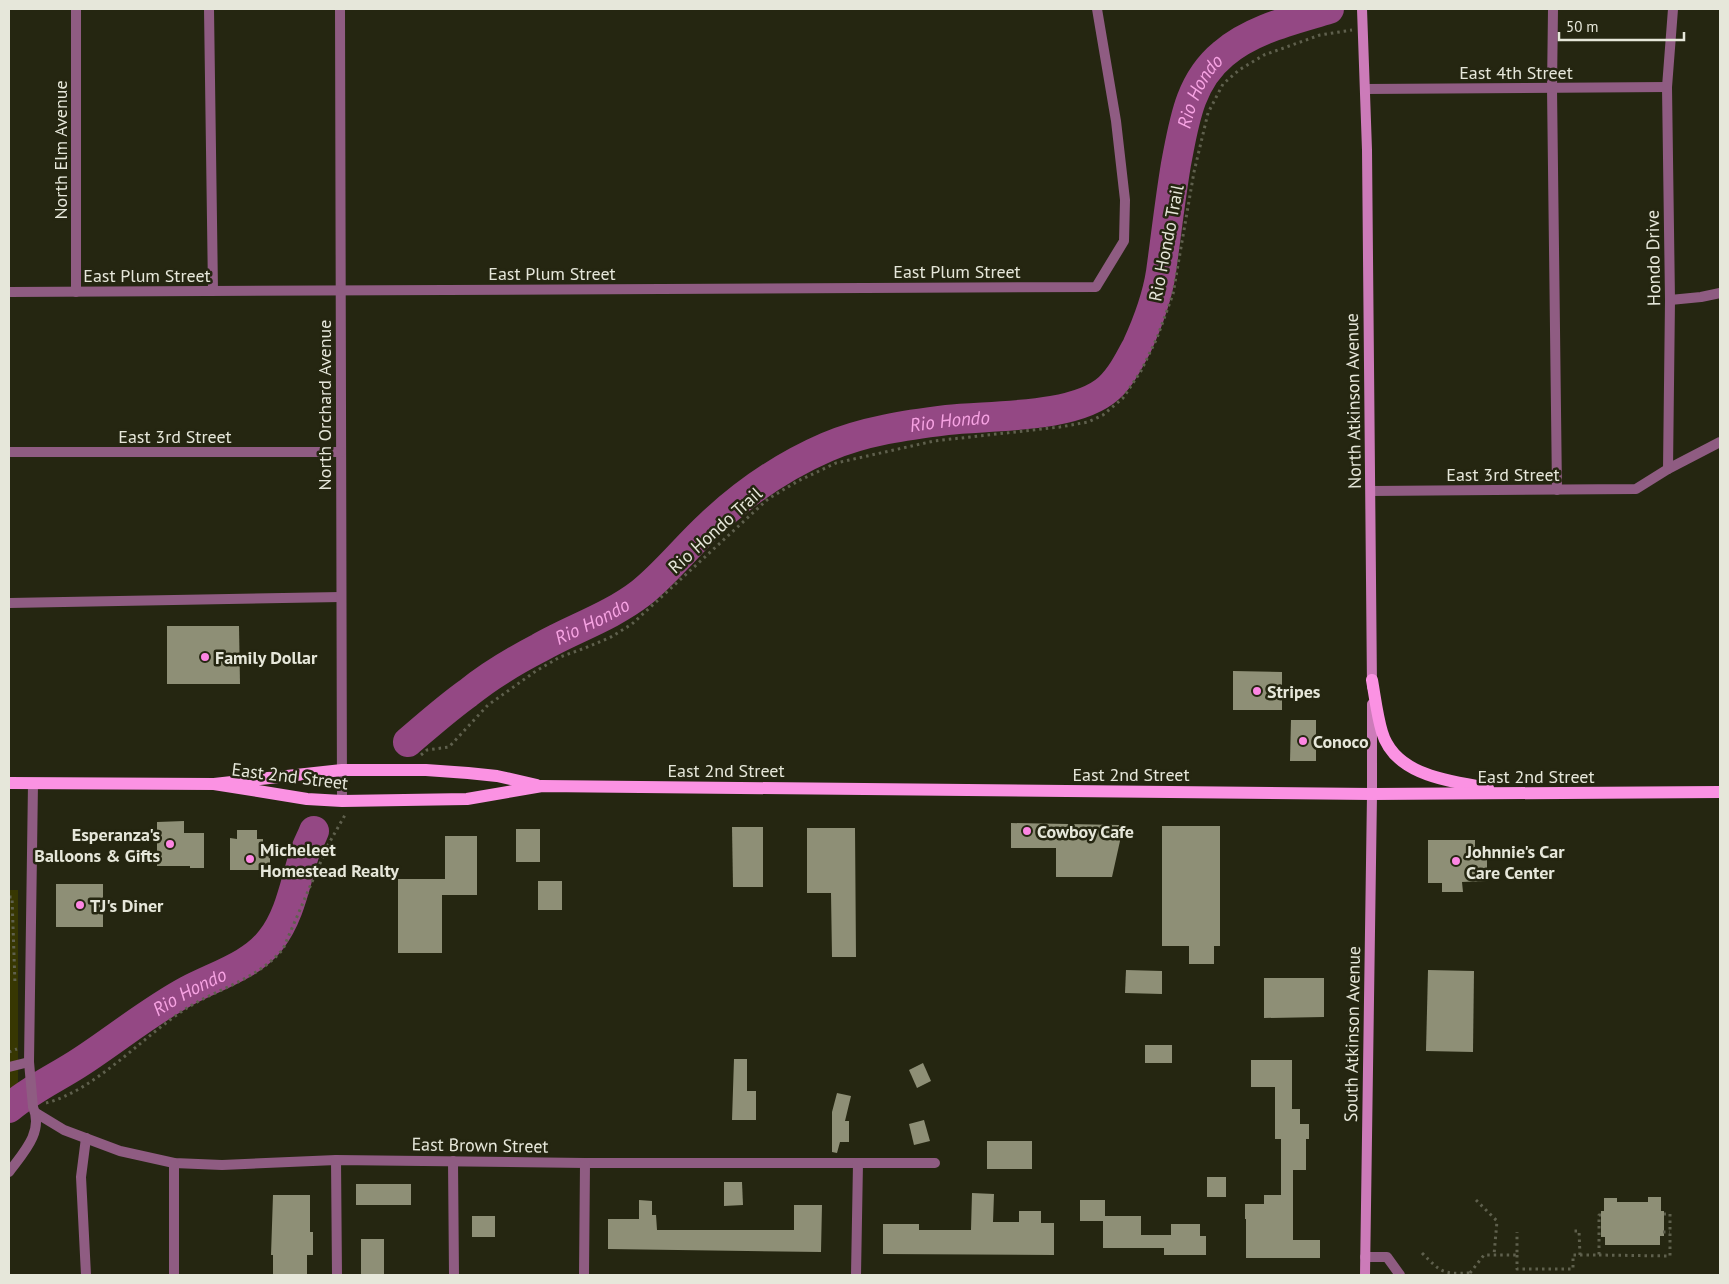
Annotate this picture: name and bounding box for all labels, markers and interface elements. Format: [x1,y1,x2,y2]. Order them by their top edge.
scale bar [1559,10,1684,42]
text: 50 m [1566,17,1599,36]
water label: Rio Hondo [1171,49,1228,131]
street label: East 4th Street [1459,61,1573,84]
street label: North Elm Avenue [49,80,72,220]
street label: Rio Hondo Trail [1143,182,1189,303]
street label: Hondo Drive [1641,210,1665,306]
street label: East Plum Street [893,260,1021,283]
street label: East Plum Street [488,262,616,285]
street label: East Plum Street [83,264,211,287]
street label: North Atkinson Avenue [1340,313,1366,489]
street label: North Orchard Avenue [313,320,336,490]
water label: Rio Hondo [908,405,990,437]
street label: East 3rd Street [118,425,232,448]
street label: East 3rd Street [1446,463,1560,486]
street label: Rio Hondo Trail [663,481,767,578]
water label: Rio Hondo [550,592,634,650]
place label: Family Dollar [215,646,318,669]
marker: Family Dollar [199,651,211,663]
place label: Stripes [1267,680,1321,703]
marker: Stripes [1251,685,1263,697]
place label: Conoco [1313,730,1369,753]
marker: Conoco [1297,735,1309,747]
street label: East 2nd Street [230,757,350,795]
street label: East 2nd Street [667,759,785,782]
street label: East 2nd Street [1072,763,1190,786]
street label: East 2nd Street [1477,765,1595,788]
place label: Cowboy Cafe [1037,820,1134,843]
place label: Esperanza's Balloons & Gifts [34,823,160,867]
marker: Cowboy Cafe [1021,825,1033,837]
marker: Esperanza's Balloons & Gifts [164,838,176,850]
place label: Micheleet Homestead Realty [260,838,399,882]
place label: Johnnie's Car Care Center [1465,840,1565,884]
marker: Micheleet Homestead Realty [244,853,256,865]
marker: Johnnie's Car Care Center [1450,855,1462,867]
place label: TJ's Diner [90,894,164,917]
marker: TJ's Diner [74,899,86,911]
street label: South Atkinson Avenue [1339,946,1365,1122]
water label: Rio Hondo [148,962,230,1021]
street label: East Brown Street [411,1132,549,1158]

